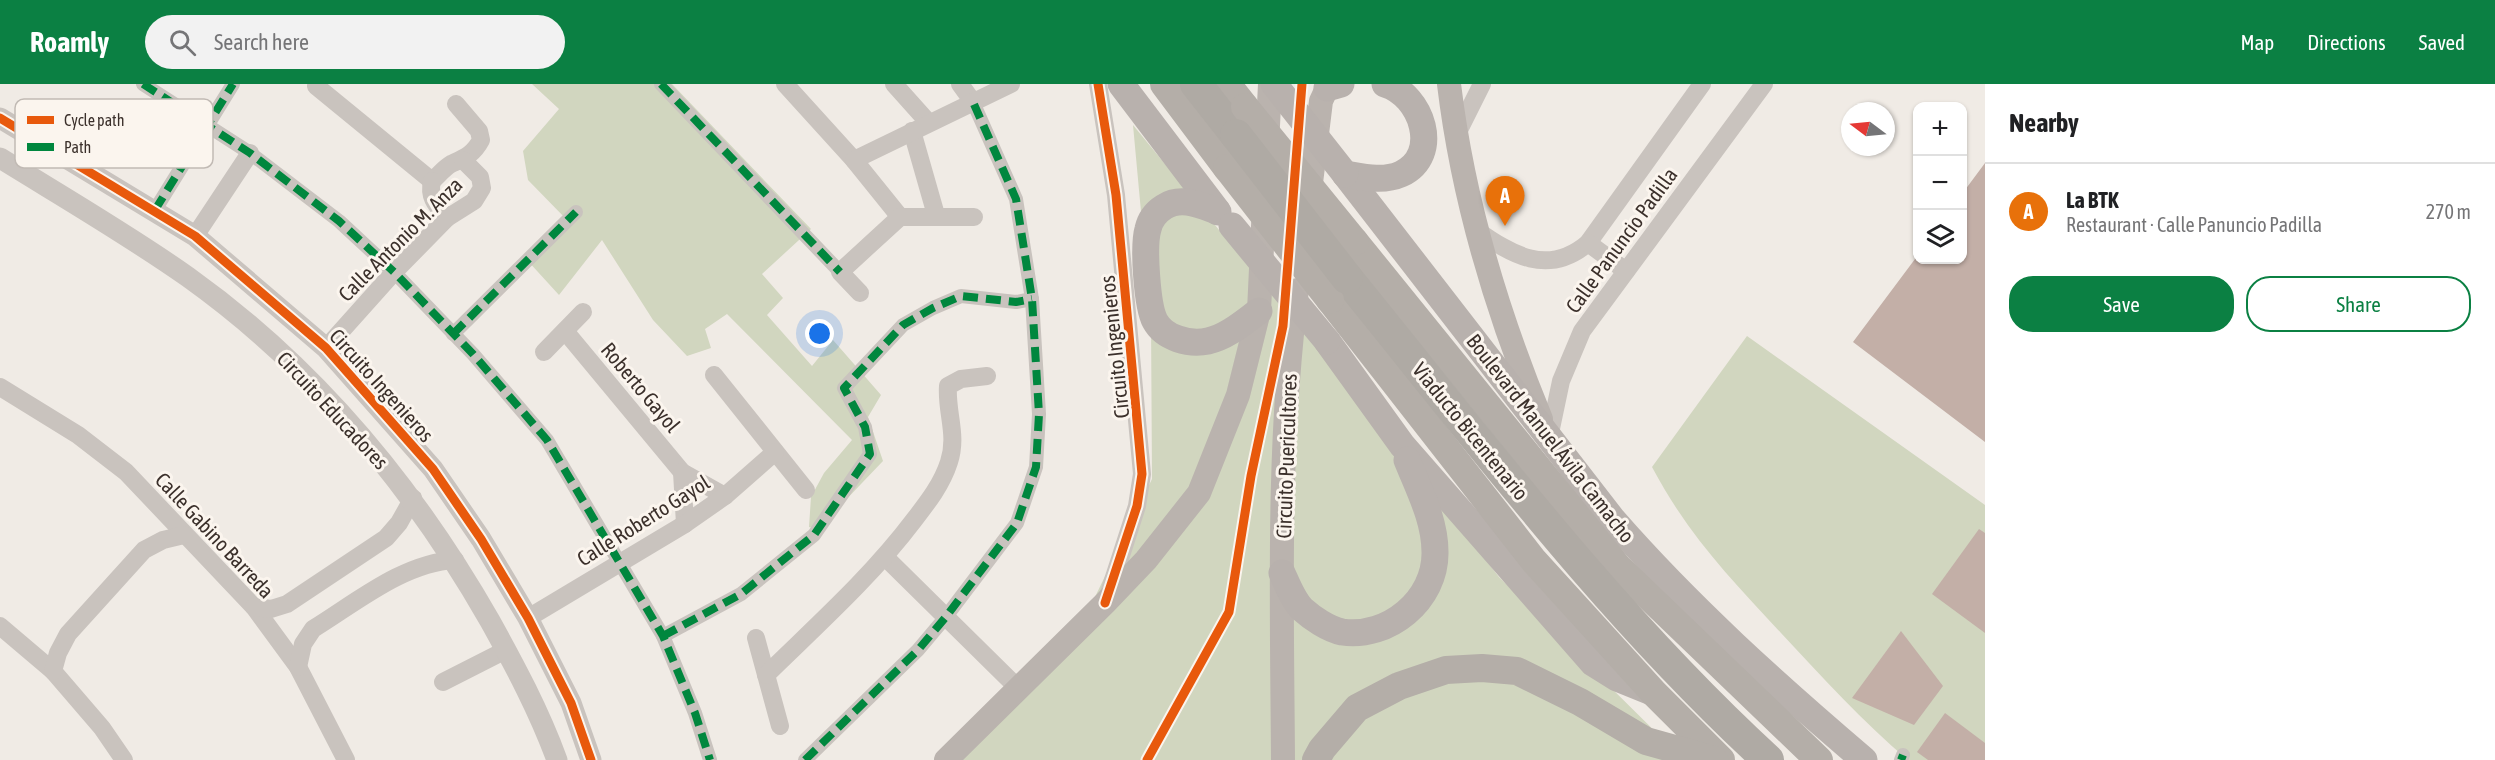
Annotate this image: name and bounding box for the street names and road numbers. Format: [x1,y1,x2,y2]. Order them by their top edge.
street label: Calle Panuncio Padilla [1560,163,1682,317]
street label: Calle Antonio M. Anza [333,172,467,306]
street label: Circuito Ingenieros [1095,274,1133,420]
street label: Circuito Ingenieros [325,324,439,446]
street label: Boulevard Manuel Ávila Camacho [1462,329,1640,547]
street label: Roberto Gayol [597,337,686,437]
street label: Circuito Educadores [273,346,393,474]
street label: Viaducto Bicentenario [1408,357,1534,505]
street label: Circuito Puericultores [1271,373,1301,539]
street label: Calle Gabino Barreda [151,467,279,603]
street label: Calle Roberto Gayol [572,469,714,570]

